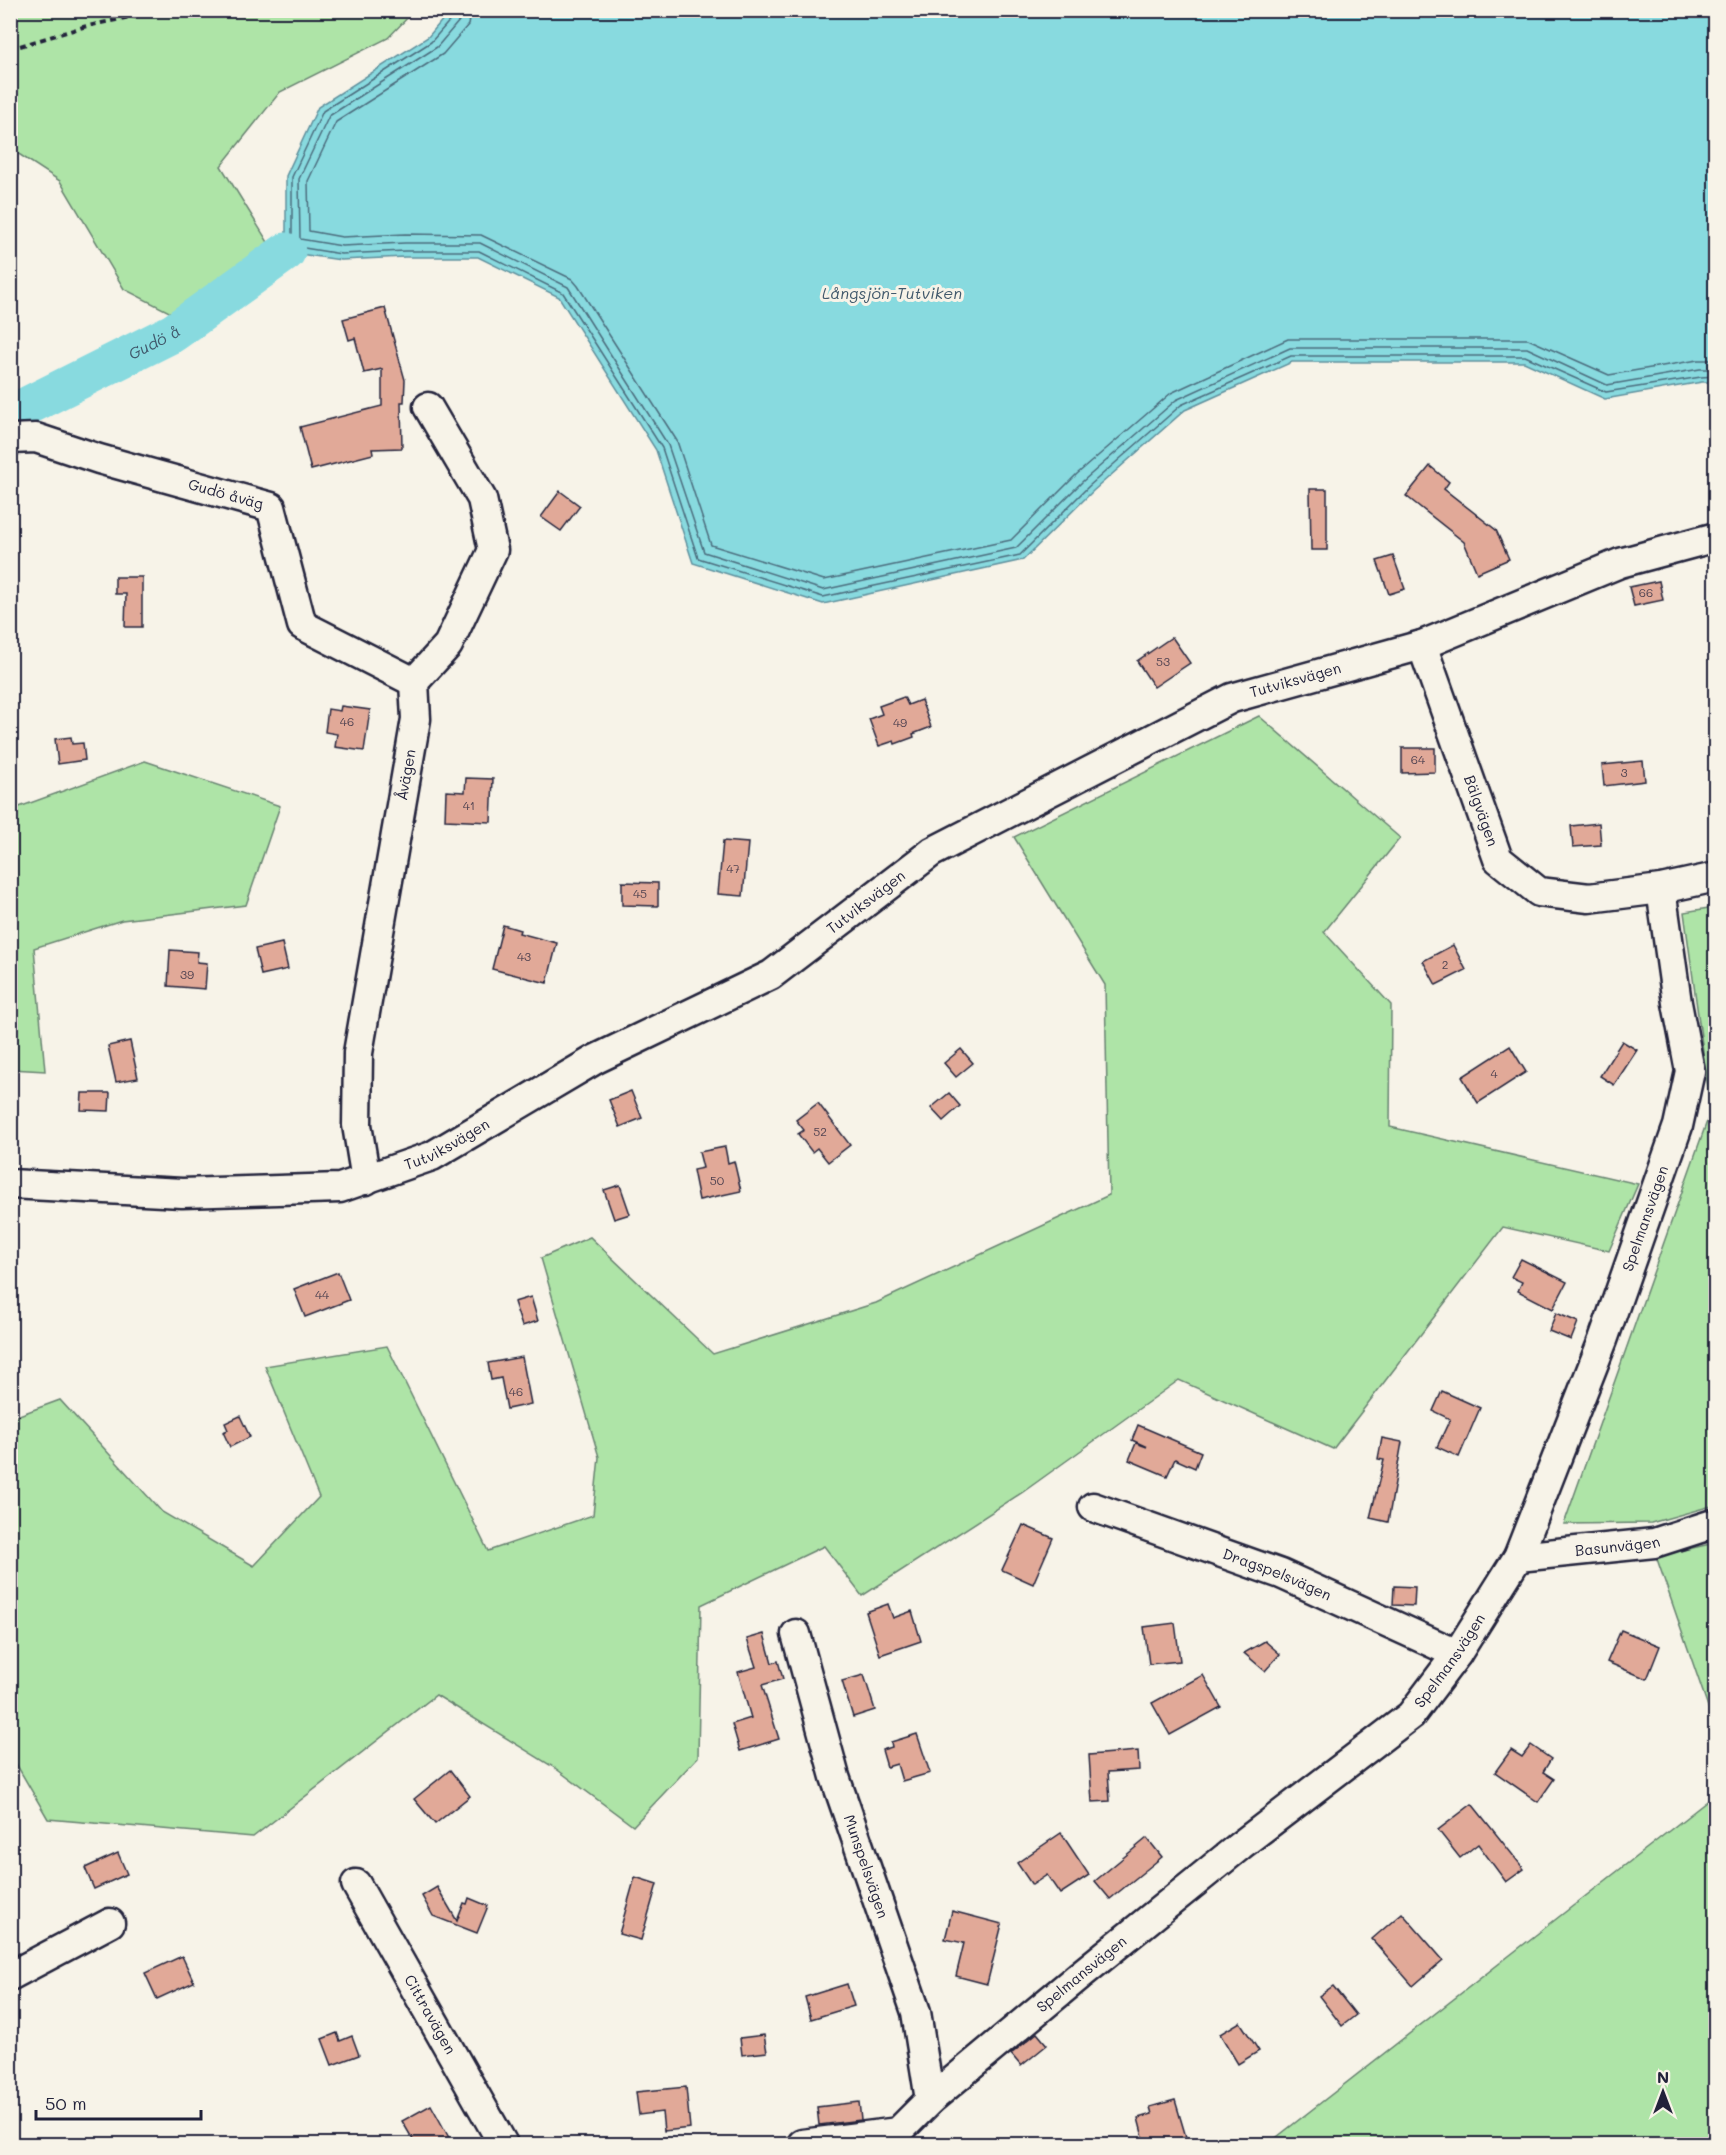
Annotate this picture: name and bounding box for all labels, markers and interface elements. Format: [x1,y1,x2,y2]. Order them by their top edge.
water label: Långsjön-Tutviken [822,282,962,303]
water label: Gudö å [124,320,184,364]
street label: Gudö åväg [186,473,266,514]
house number: 66 [1639,584,1653,600]
house number: 53 [1156,653,1170,669]
street label: Tutviksvägen [1247,657,1343,702]
house number: 46 [340,713,354,729]
house number: 49 [893,714,907,730]
street label: Åvägen [391,747,420,802]
house number: 64 [1411,751,1425,767]
house number: 3 [1620,764,1628,780]
street label: Bälgvägen [1460,772,1504,849]
house number: 41 [463,797,475,813]
house number: 47 [726,860,740,876]
street label: Tutviksvägen [822,865,909,938]
house number: 45 [633,885,647,901]
house number: 43 [517,948,531,964]
house number: 2 [1442,956,1448,972]
house number: 39 [180,966,194,982]
house number: 4 [1490,1065,1498,1081]
street label: Tutviksvägen [401,1113,493,1174]
house number: 52 [813,1123,827,1139]
street label: Spelmansvägen [1617,1163,1672,1274]
house number: 50 [710,1172,725,1188]
house number: 44 [315,1286,329,1302]
house number: 46 [509,1383,523,1399]
street label: Basunvägen [1574,1531,1663,1560]
street label: Dragspelsvägen [1220,1543,1335,1605]
street label: Spelmansvägen [1409,1609,1489,1711]
street label: Munspelsvägen [840,1812,894,1921]
street label: Spelmansvägen [1032,1931,1130,2016]
street label: Cittravägen [400,1971,461,2057]
north arrow [1633,2062,1693,2122]
text: N [1657,2066,1669,2087]
scale bar [36,2083,201,2121]
text: 50 m [45,2091,87,2115]

